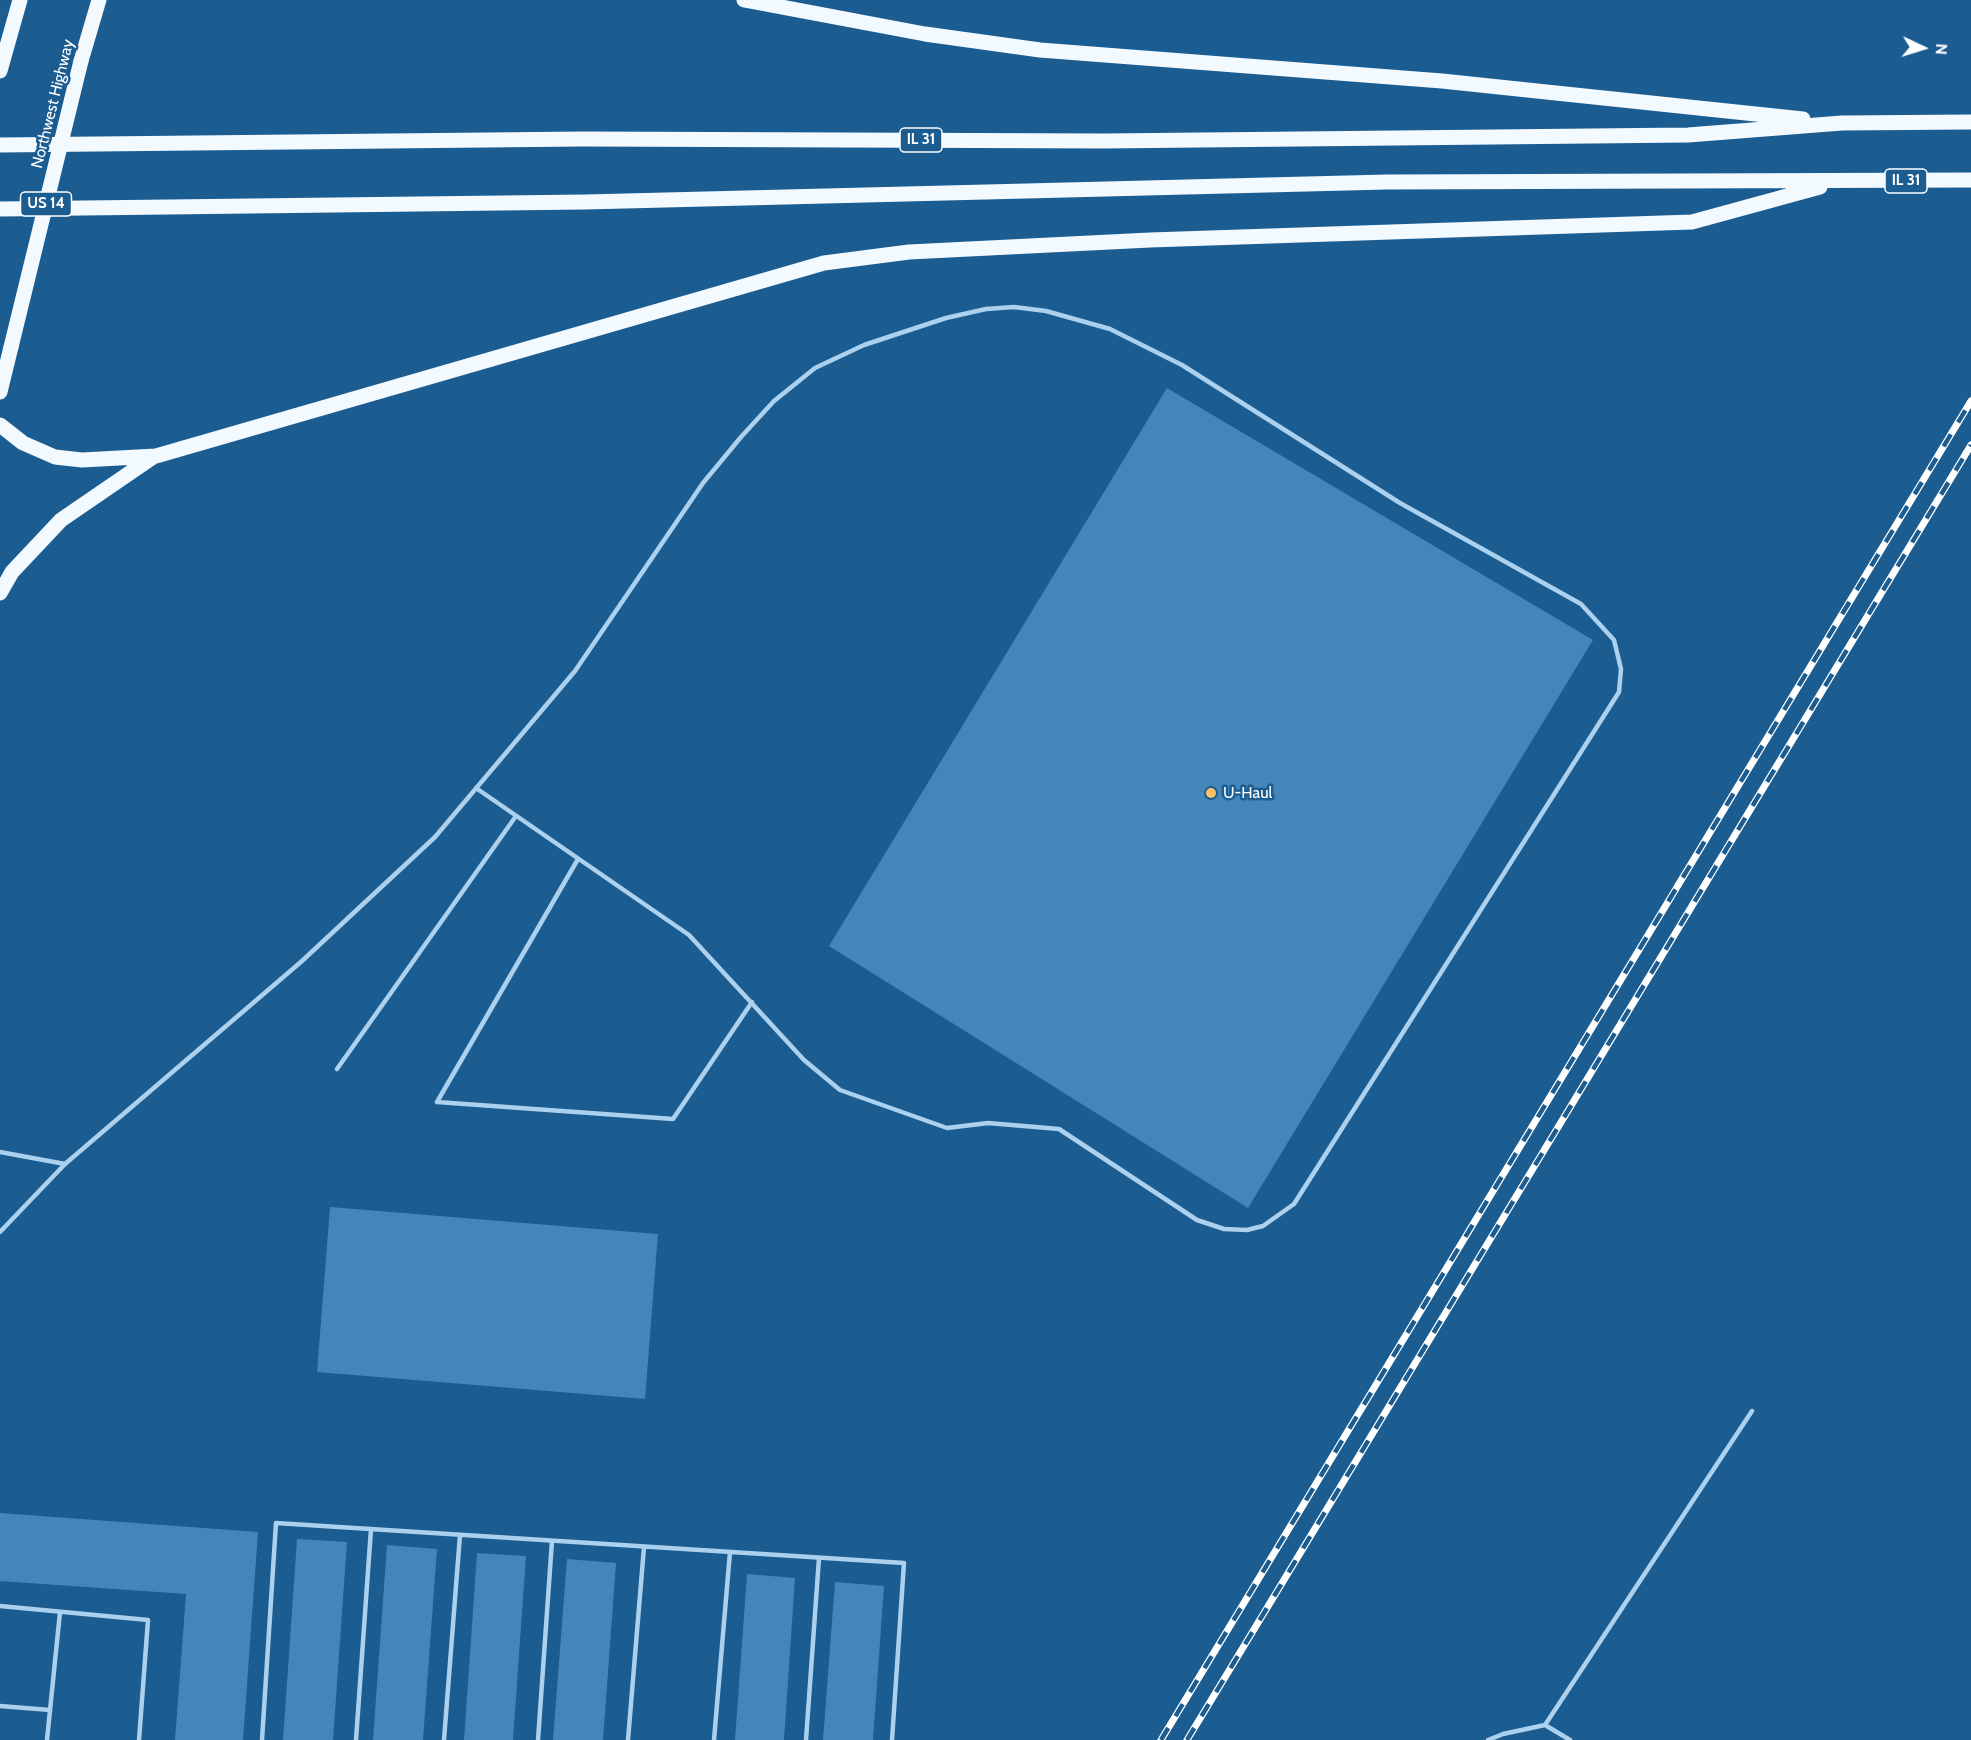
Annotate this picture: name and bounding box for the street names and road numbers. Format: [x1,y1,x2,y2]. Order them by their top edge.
street label: Northwest Highway [28,38,78,170]
road number: IL 31 [900,128,942,152]
road number: IL 31 [1885,169,1927,193]
road number: US 14 [20,192,72,216]

